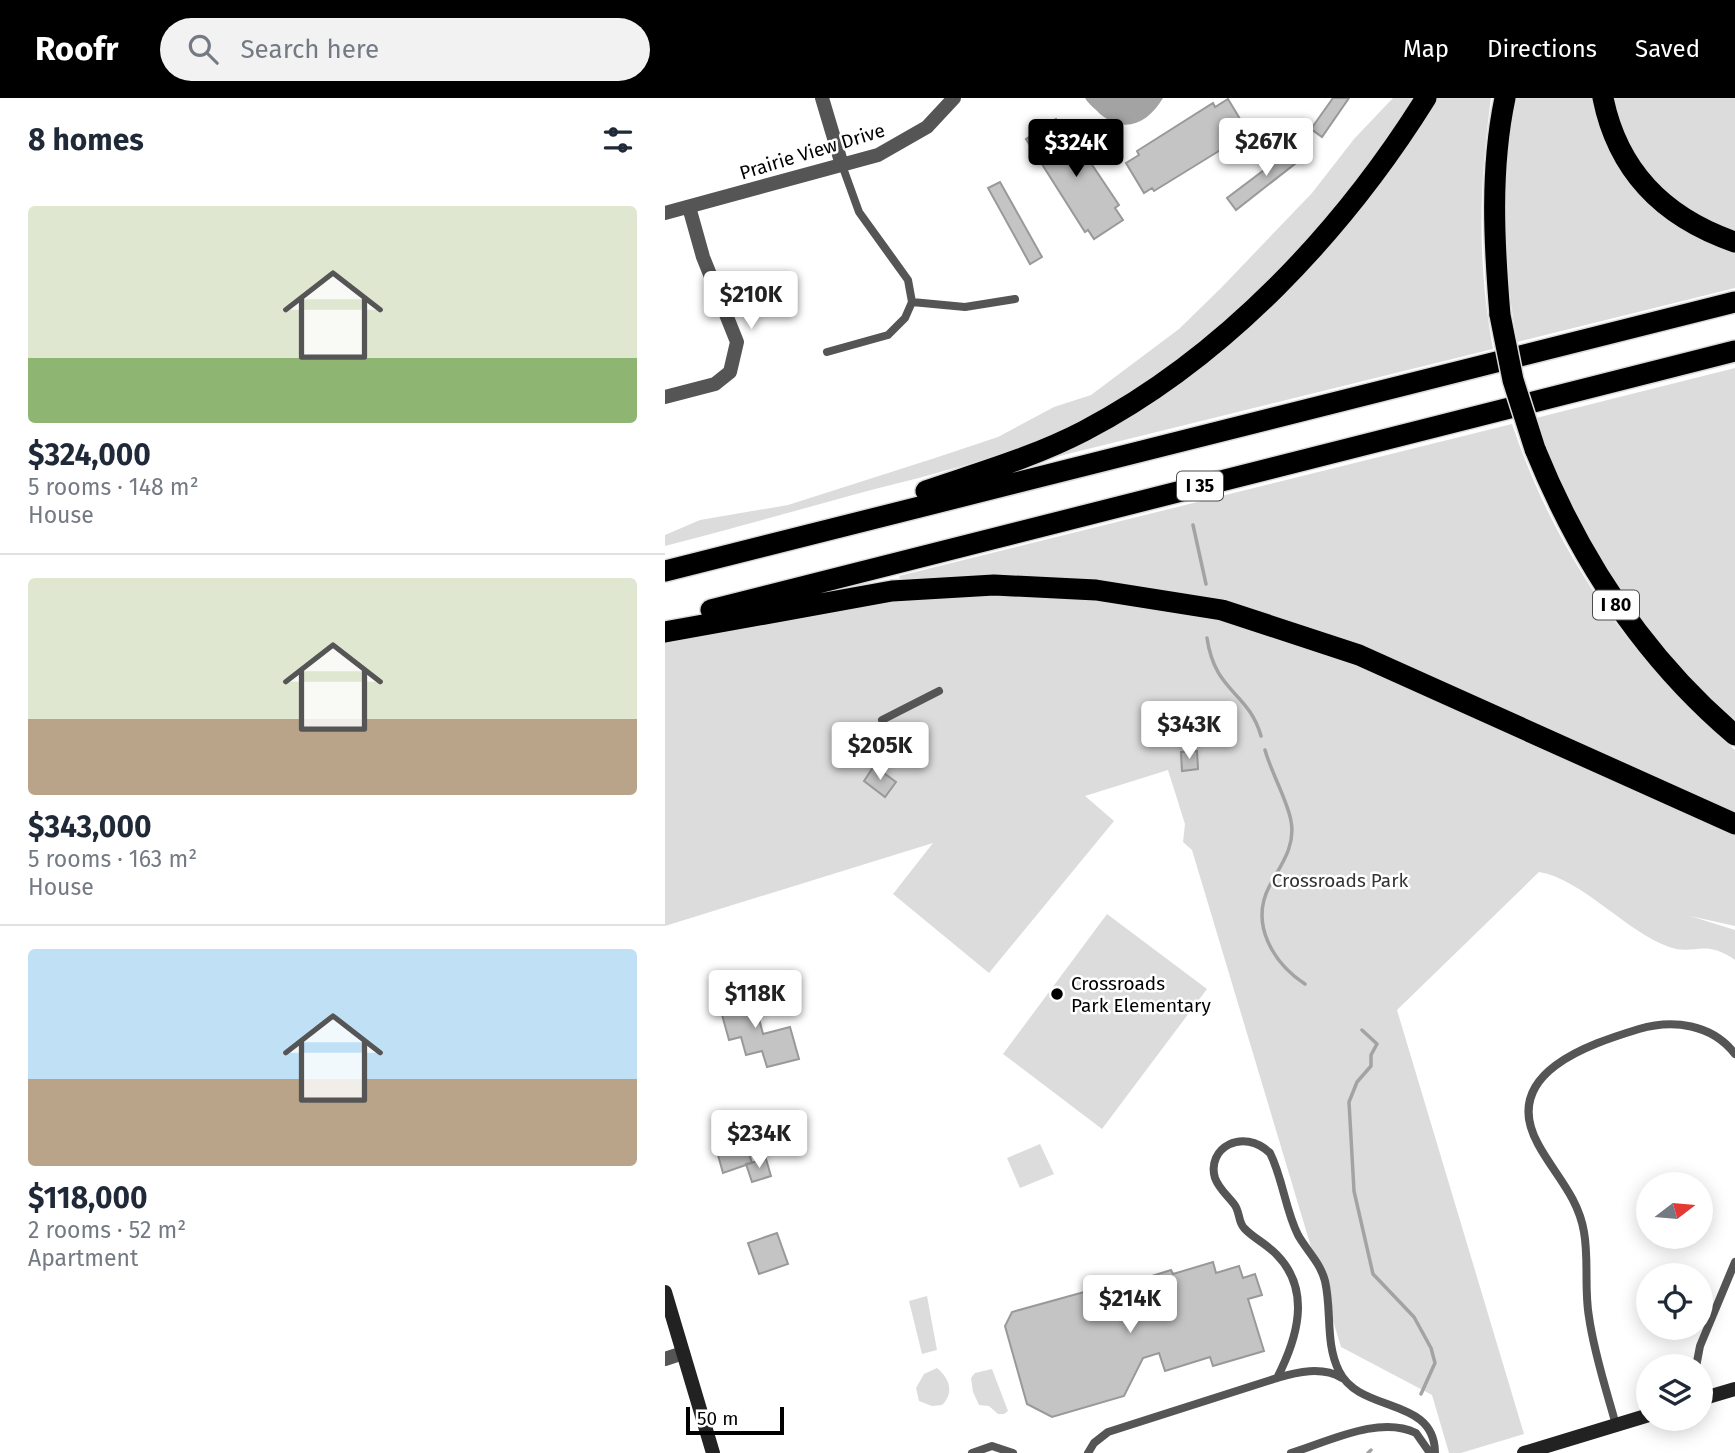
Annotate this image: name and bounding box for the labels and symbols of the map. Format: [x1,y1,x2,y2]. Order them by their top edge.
street label: Prairie View Drive [737,118,888,184]
pin: $267K [1217,118,1315,178]
pin: $324K [1027,120,1125,179]
pin: $210K [702,272,800,331]
road number: I 35 [1177,472,1223,500]
road number: I 80 [1593,590,1639,620]
pin: $343K [1140,702,1238,761]
pin: $205K [831,722,929,782]
park label: Crossroads Park [1272,869,1408,892]
pin: $118K [706,970,804,1030]
place label: Crossroads Park Elementary [1071,972,1211,1017]
marker: Crossroads Park Elementary [1049,986,1065,1002]
pin: $234K [710,1110,808,1170]
north arrow [1636,1172,1713,1250]
pin: $214K [1081,1276,1179,1335]
scale bar [686,1404,784,1436]

